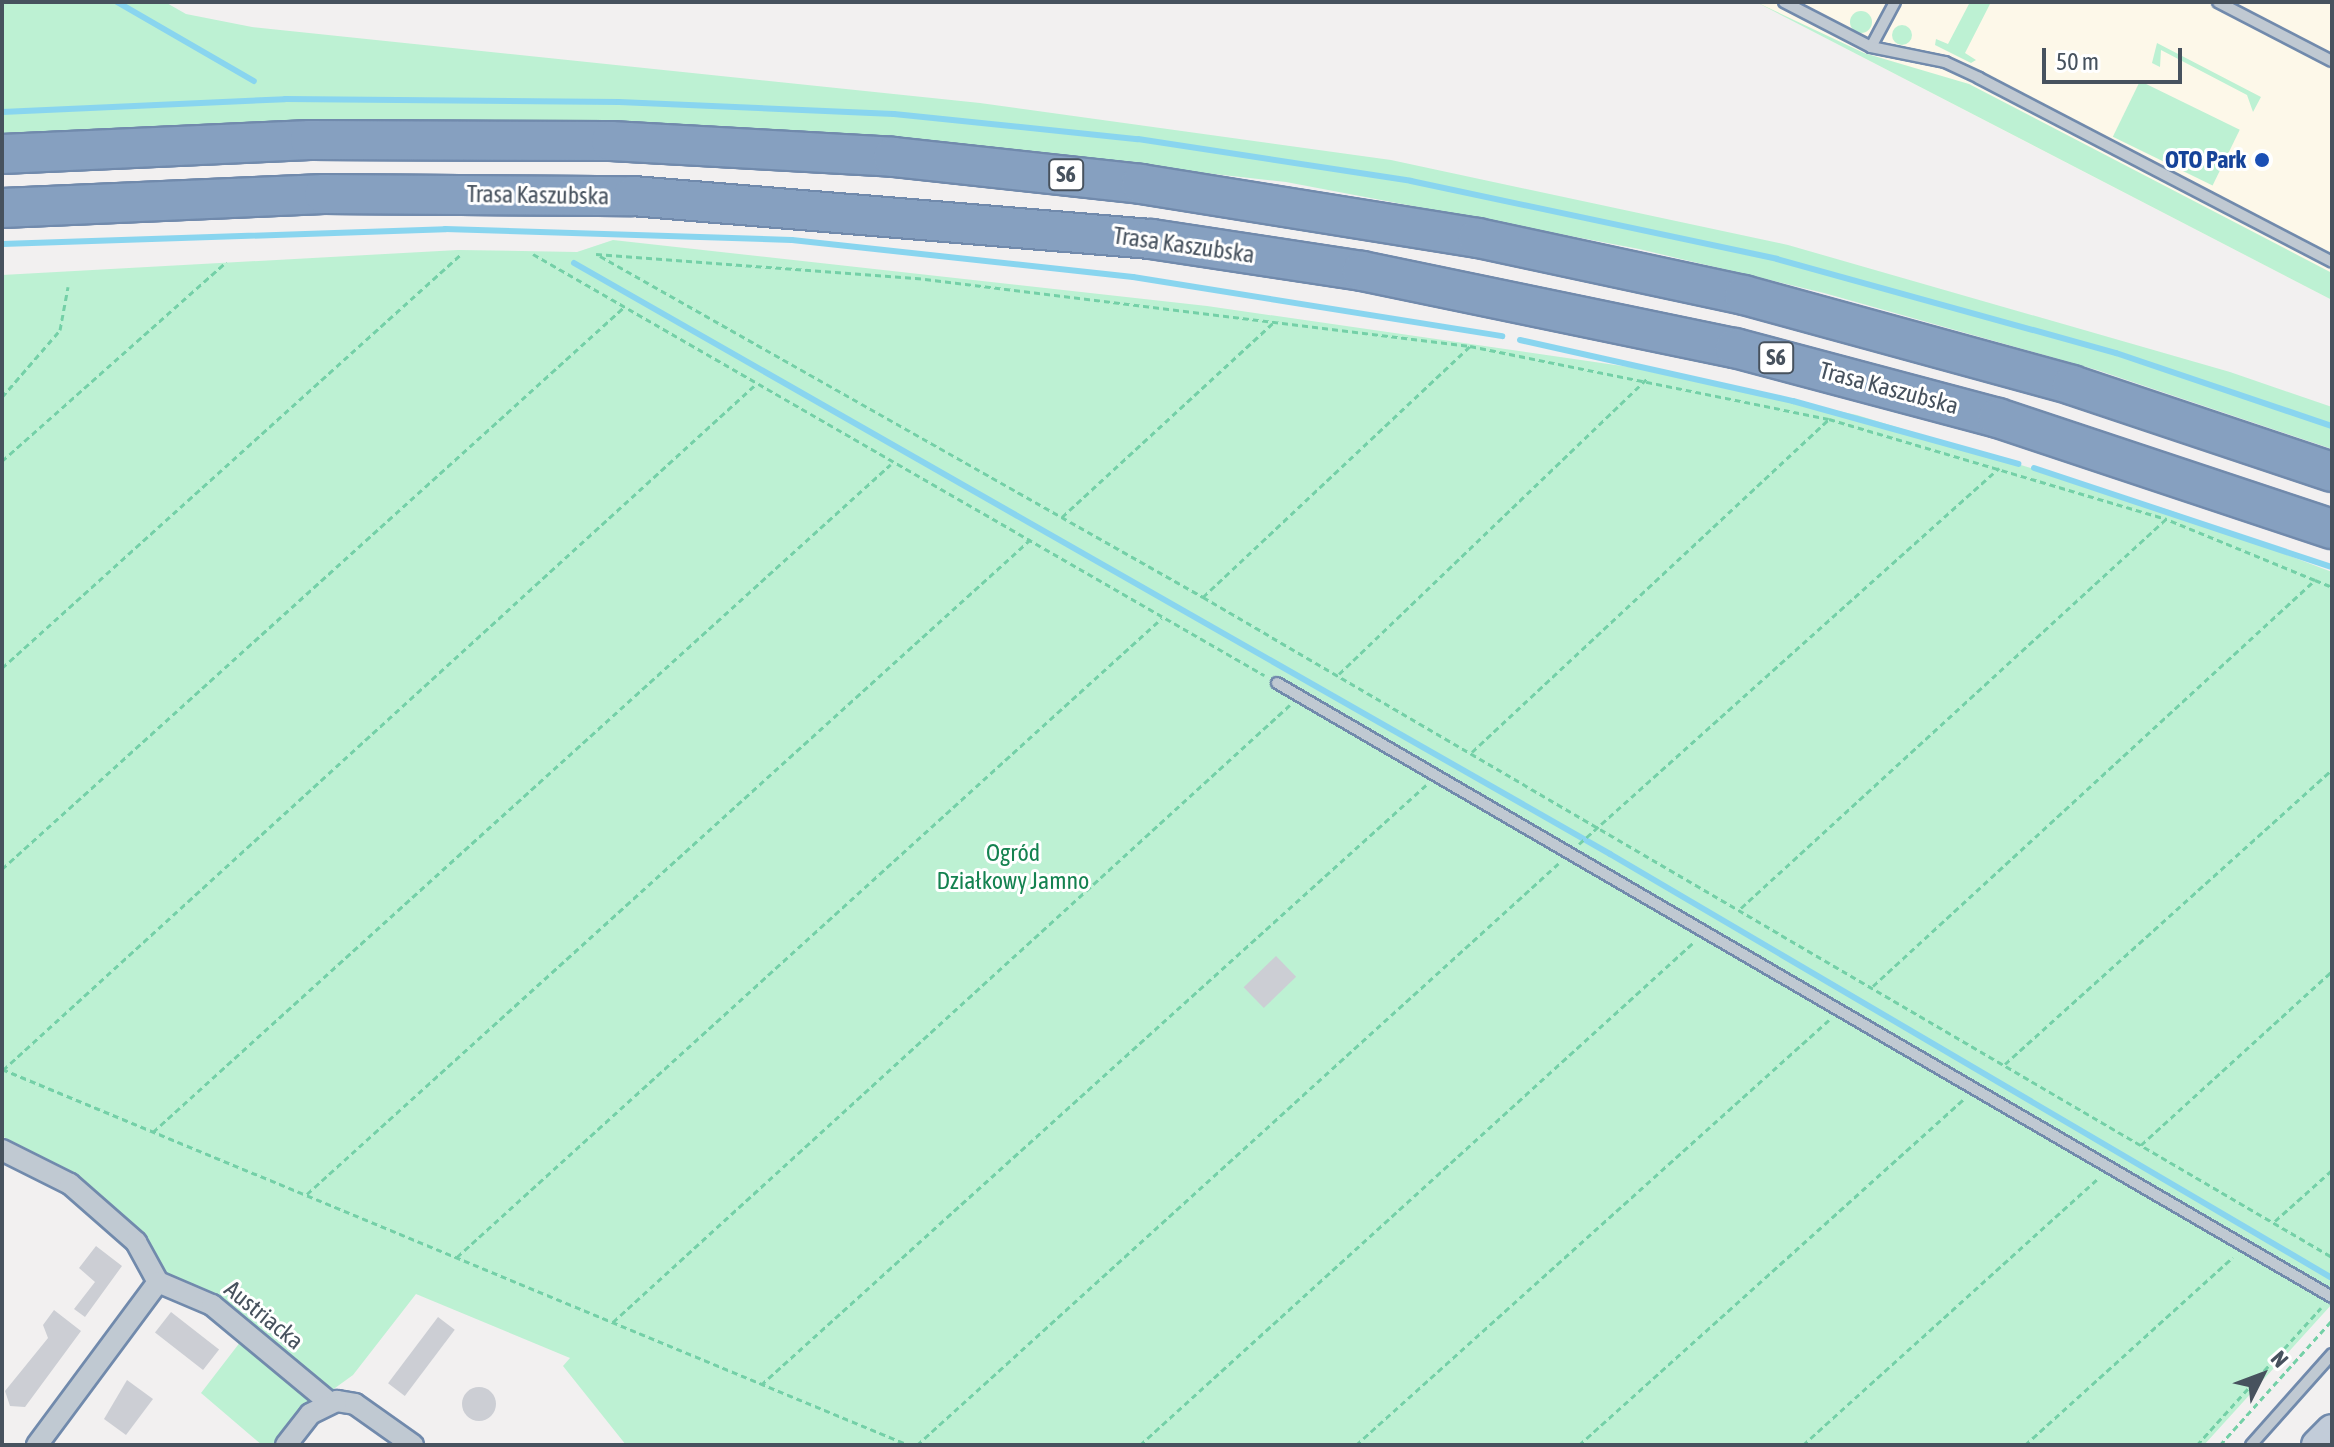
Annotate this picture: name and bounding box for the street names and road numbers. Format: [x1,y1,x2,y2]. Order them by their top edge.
road number: S6 [1048,157,1084,193]
street label: Trasa Kaszubska [467,179,609,211]
street label: Trasa Kaszubska [1111,221,1257,269]
road number: S6 [1758,340,1794,376]
street label: Trasa Kaszubska [1816,356,1962,420]
street label: Austriacka [219,1275,309,1355]

